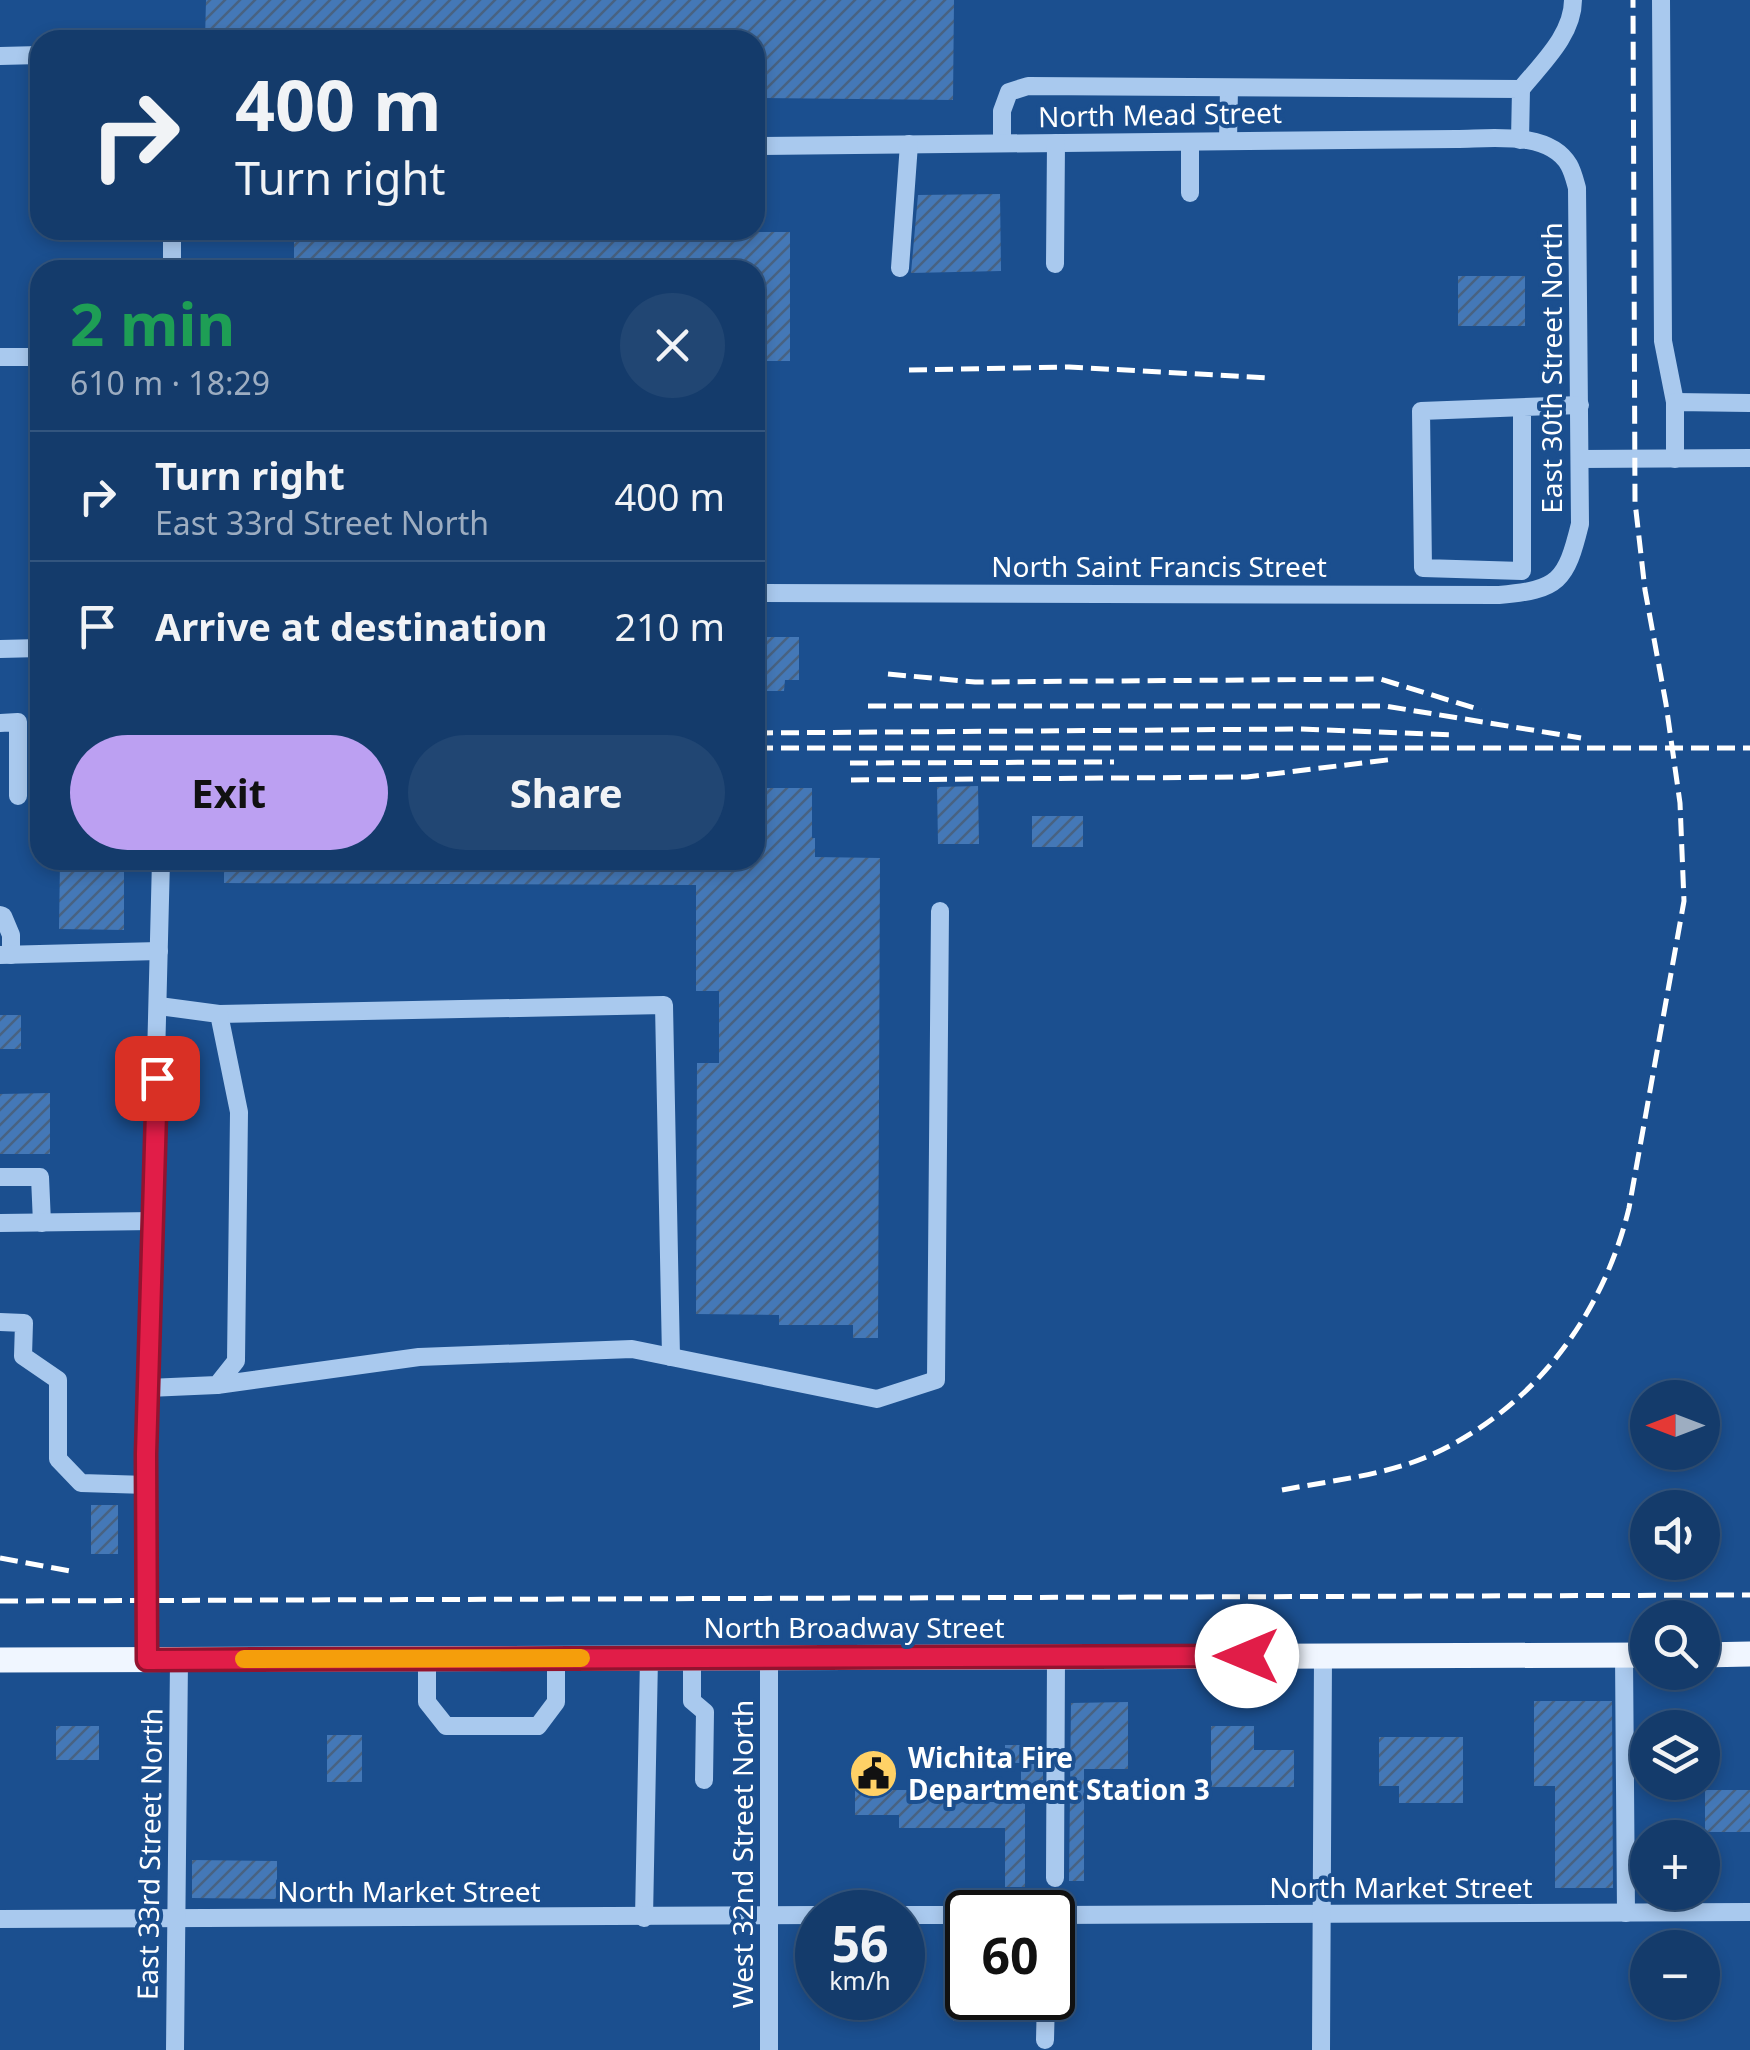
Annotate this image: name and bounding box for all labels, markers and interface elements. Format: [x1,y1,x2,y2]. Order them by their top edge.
text: 400 m [235,56,442,152]
icon: right [70,70,200,200]
street label: North Mead Street [1038,93,1282,135]
text: Turn right [235,147,446,208]
street label: East 30th Street North [1532,222,1570,514]
text: 2 min [70,282,235,364]
button: close [620,293,725,398]
text: 610 m · 18:29 [70,361,270,404]
text: Turn right [155,449,345,501]
icon: right [70,469,125,524]
text: 400 m [614,470,725,522]
text: East 33rd Street North [155,501,489,544]
street label: North Saint Francis Street [991,547,1327,585]
icon: arrive [70,599,125,654]
text: Arrive at destination [155,600,547,652]
text: 210 m [614,600,725,652]
button: Exit [70,735,388,850]
button: Share [408,735,725,850]
pin [115,1036,200,1121]
icon: arrive [130,1051,185,1106]
north arrow [1630,1380,1720,1470]
map controls [1630,1380,1720,2020]
button: sound [1630,1490,1720,1580]
button: search [1630,1600,1720,1690]
position arrow [1195,1604,1299,1708]
street label: North Broadway Street [703,1608,1005,1646]
street label: West 32nd Street North [723,1700,761,2008]
street label: East 33rd Street North [127,1708,171,2000]
button: layers [1630,1710,1720,1800]
place label: Wichita Fire Department Station 3 [908,1738,1210,1808]
public building icon: Wichita Fire Department Station 3 [847,1747,899,1799]
button: + [1630,1820,1720,1910]
street label: North Market Street [1269,1868,1533,1906]
street label: North Market Street [277,1872,541,1910]
speed limit sign: 60 [945,1890,1075,2020]
text: 56 [831,1909,889,1977]
button: − [1630,1930,1720,2020]
text: km/h [829,1963,891,1997]

